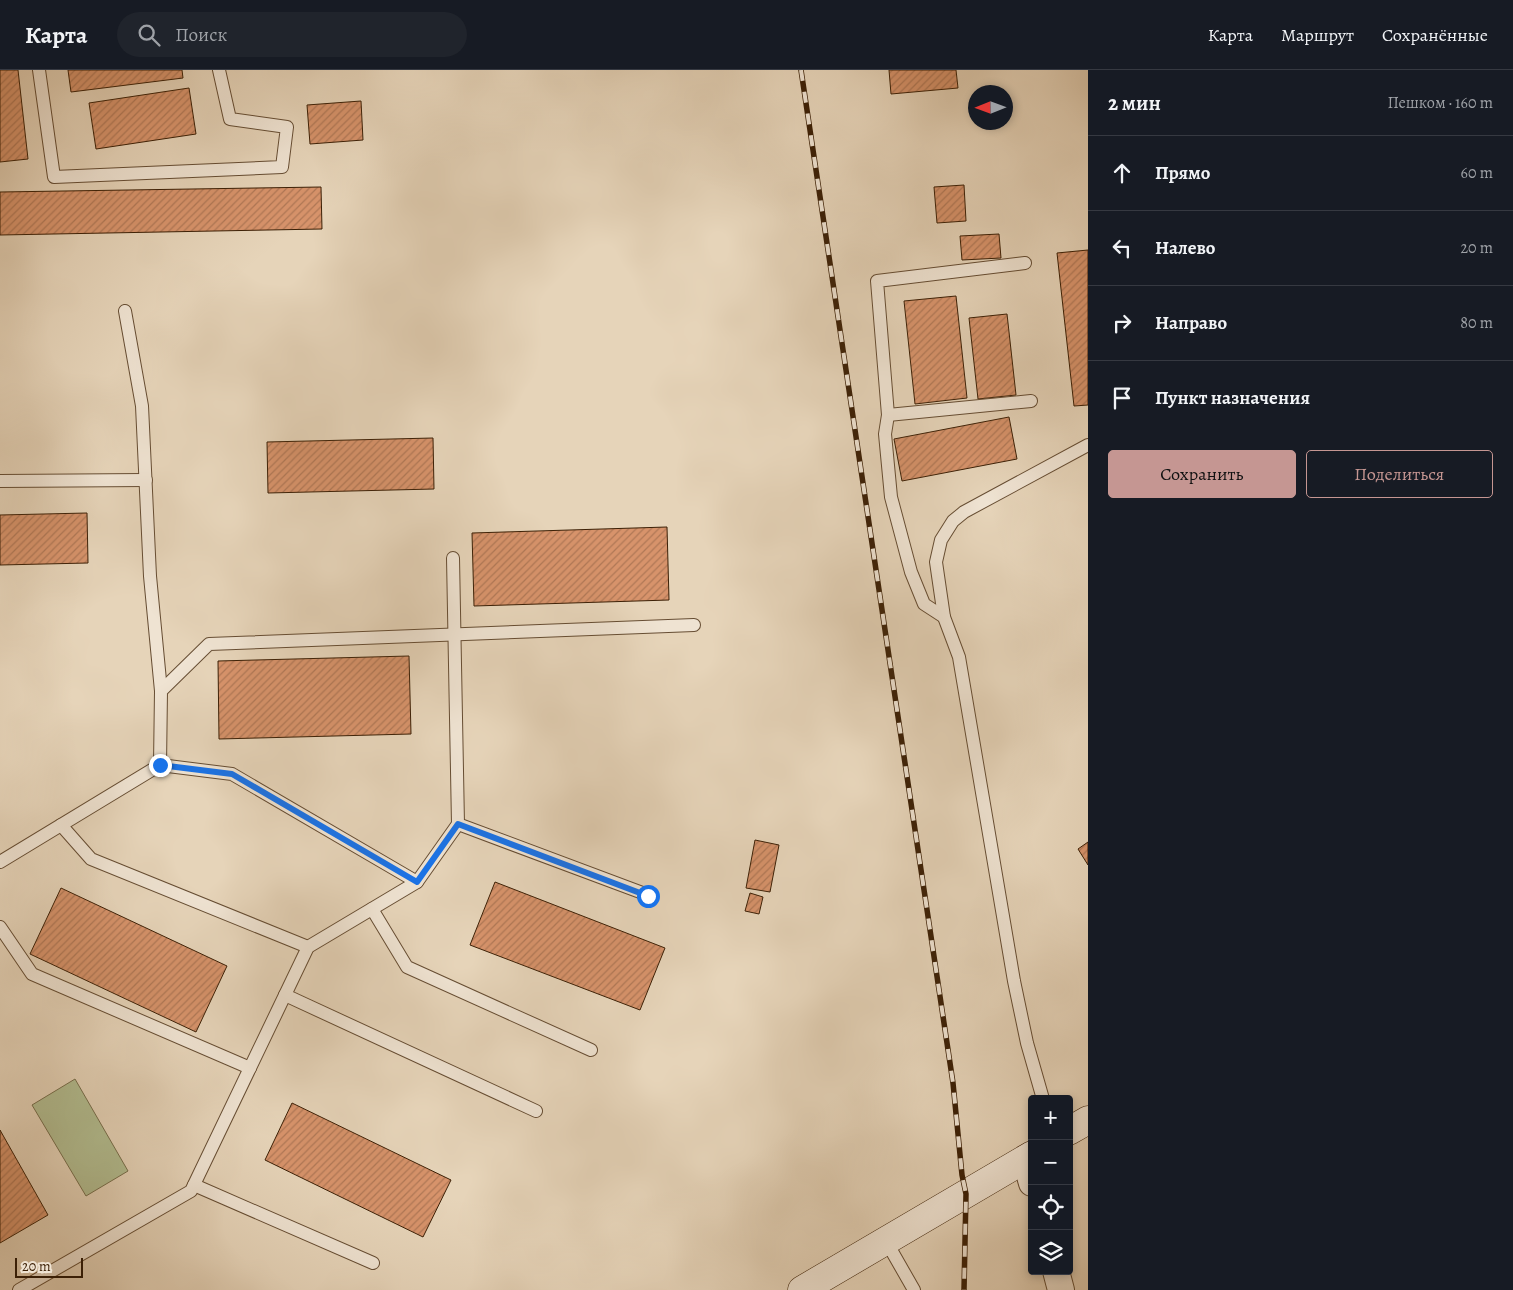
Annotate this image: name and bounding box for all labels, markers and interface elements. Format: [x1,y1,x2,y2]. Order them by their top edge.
search box [117,12,467,57]
text: Карта [25,19,87,51]
icon: search [135,21,163,49]
text: Поиск [175,22,227,48]
text: Карта [1208,23,1253,47]
text: Маршрут [1281,23,1354,47]
text: Сохранённые [1382,23,1488,47]
north arrow [968,85,1013,130]
text: 2 мин [1108,89,1161,117]
text: Пешком · 160 m [1387,92,1493,114]
icon: ahead [1108,159,1136,187]
text: Прямо [1155,160,1210,186]
text: 60 m [1461,162,1493,184]
icon: left [1108,234,1136,262]
text: Налево [1155,235,1215,261]
text: 20 m [1460,237,1493,259]
icon: right [1108,309,1136,337]
text: Направо [1155,310,1227,336]
text: 80 m [1460,312,1493,334]
icon: arrive [1108,384,1136,412]
text: Пункт назначения [1155,385,1310,411]
button: Сохранить [1108,450,1296,498]
button: Поделиться [1306,450,1493,498]
route end [149,754,172,777]
route start [637,885,660,908]
map controls [1028,1095,1073,1275]
button: + [1028,1095,1073,1140]
button: − [1028,1140,1073,1185]
button: locate [1028,1185,1073,1230]
button: layers [1028,1230,1073,1275]
scale bar [15,1255,82,1278]
text: 20 m [22,1257,51,1276]

